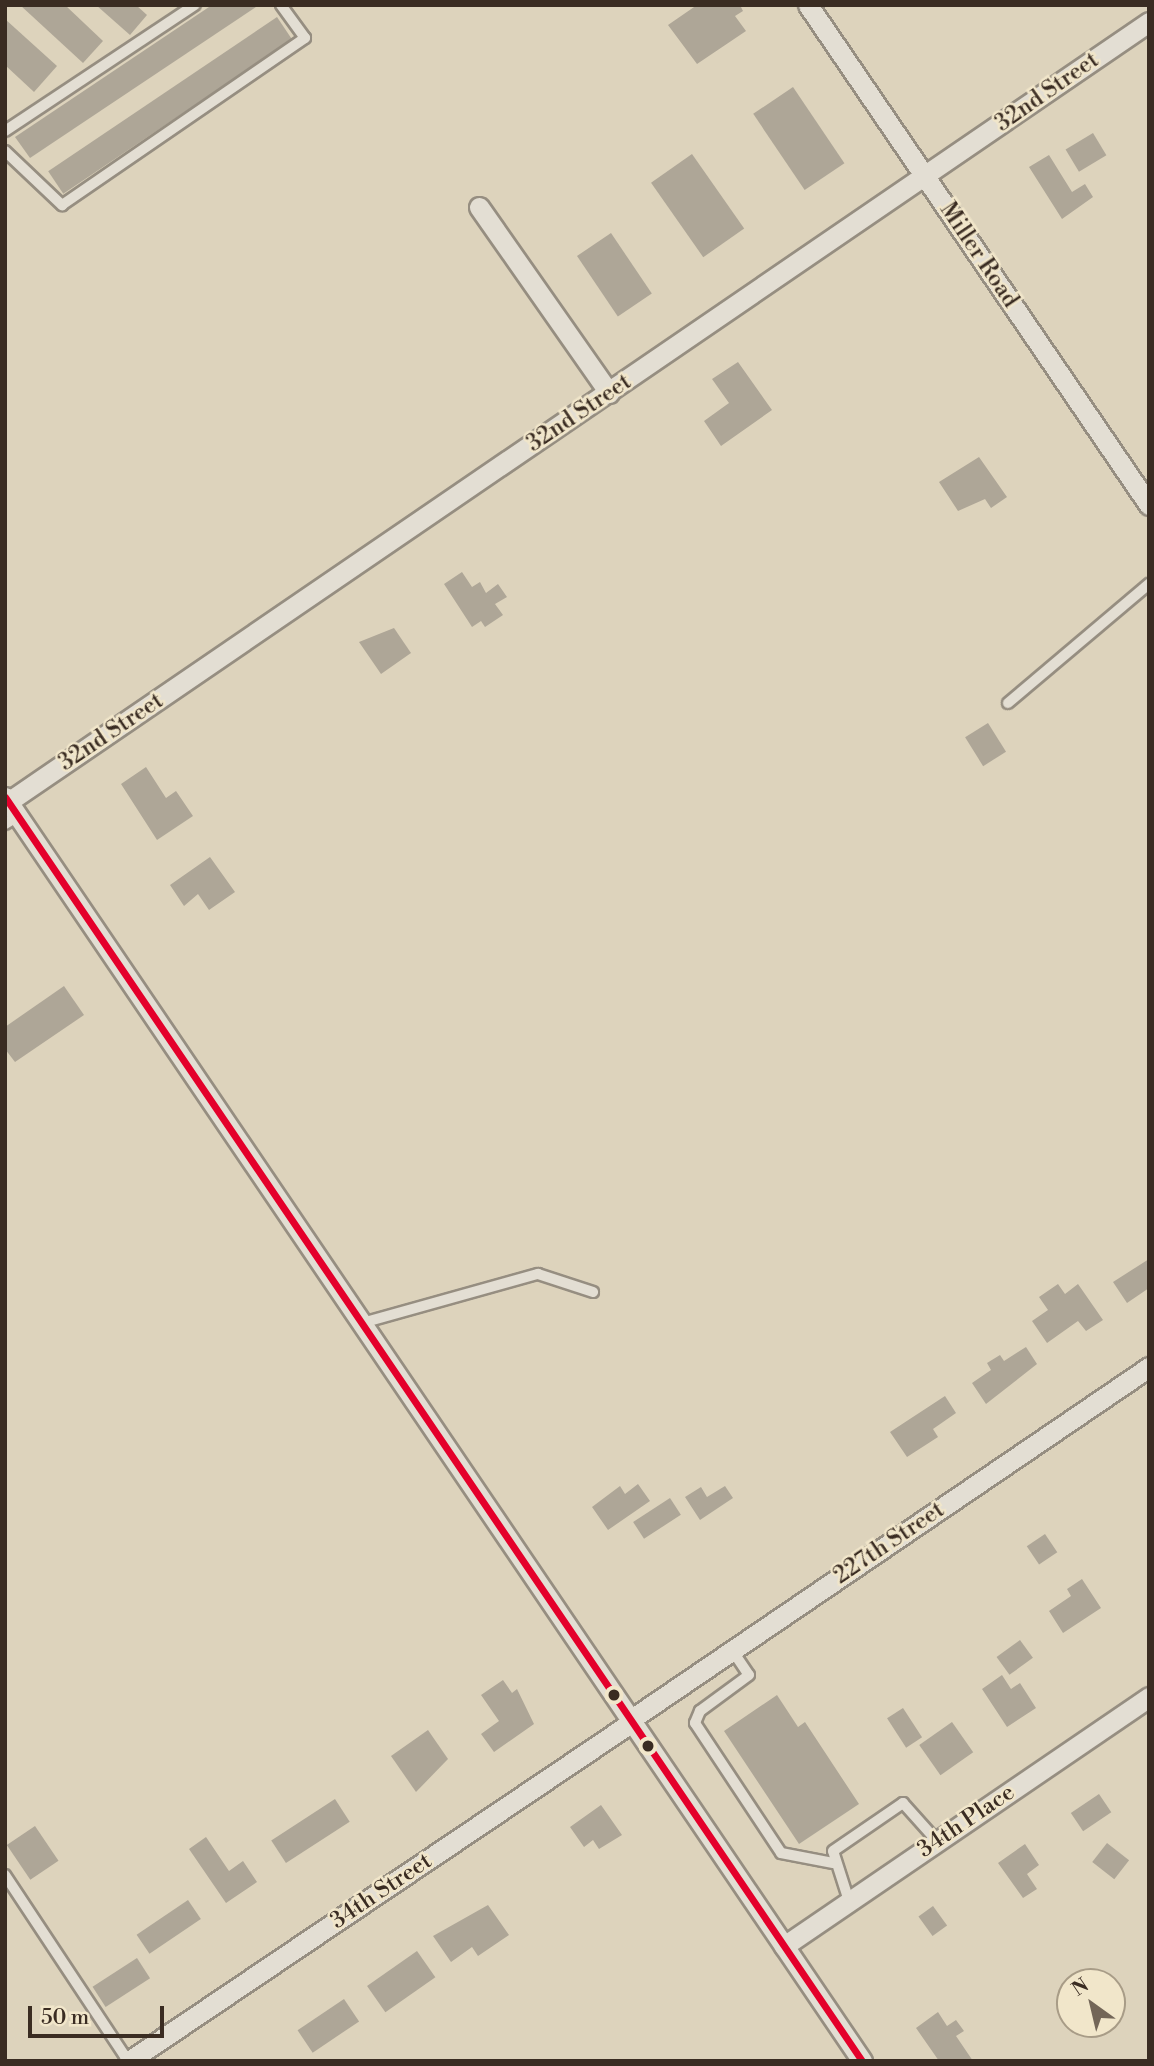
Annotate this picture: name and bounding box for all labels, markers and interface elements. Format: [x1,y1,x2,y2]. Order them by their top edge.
street label: 32nd Street [990,46,1104,138]
street label: Miller Road [934,197,1024,313]
street label: 32nd Street [522,368,636,458]
street label: 32nd Street [54,687,168,777]
street label: 227th Street [829,1496,949,1590]
unlabelled marker [607,1688,621,1702]
unlabelled marker [641,1739,655,1753]
street label: 34th Place [912,1779,1020,1863]
street label: 34th Street [325,1847,437,1935]
north arrow [1056,1968,1126,2038]
text: N [1067,1973,1093,2001]
scale bar [32,1993,168,2037]
text: 50 m [41,2005,89,2031]

